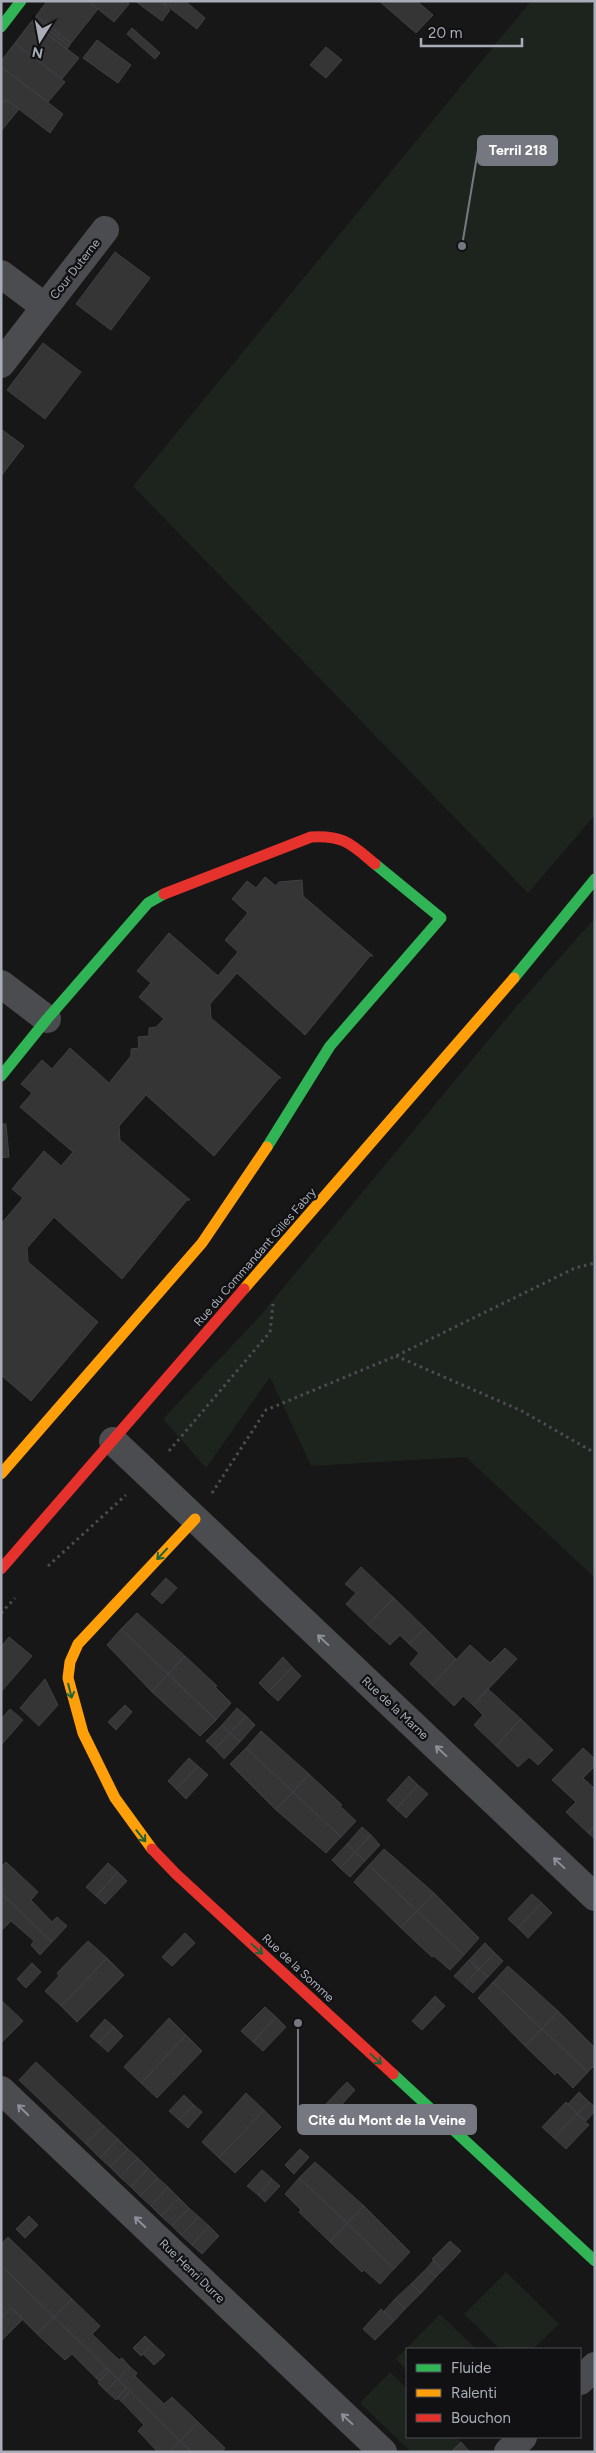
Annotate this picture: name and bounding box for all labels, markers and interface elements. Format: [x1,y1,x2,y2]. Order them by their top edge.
north arrow [15,15,65,65]
scale bar [421,15,522,47]
text: 20 m [428,24,462,42]
text: N [31,43,45,62]
callout: Terril 218 [478,136,557,165]
text: Terril 218 [489,142,547,159]
street label: Cour Duterne [47,236,103,302]
street label: Rue du Commandant Gilles Fabry [191,1184,319,1329]
one-way arrow [156,1548,168,1561]
one-way arrow [317,1634,330,1646]
street label: Rue de la Marne [359,1674,431,1743]
one-way arrow [66,1682,76,1698]
one-way arrow [435,1745,448,1757]
one-way arrow [135,1829,146,1842]
one-way arrow [553,1857,566,1869]
street label: Rue de la Somme [259,1931,337,2005]
one-way arrow [250,1943,263,1955]
one-way arrow [370,2053,383,2065]
one-way arrow [16,2104,29,2116]
callout: Cité du Mont de la Veine [298,2105,476,2134]
text: Cité du Mont de la Veine [308,2112,466,2129]
one-way arrow [134,2216,147,2228]
street label: Rue Henri Durre [156,2236,228,2306]
legend [406,2348,581,2438]
text: Fluide [451,2359,491,2377]
text: Ralenti [451,2384,497,2402]
text: Bouchon [451,2409,511,2427]
one-way arrow [341,2413,354,2424]

